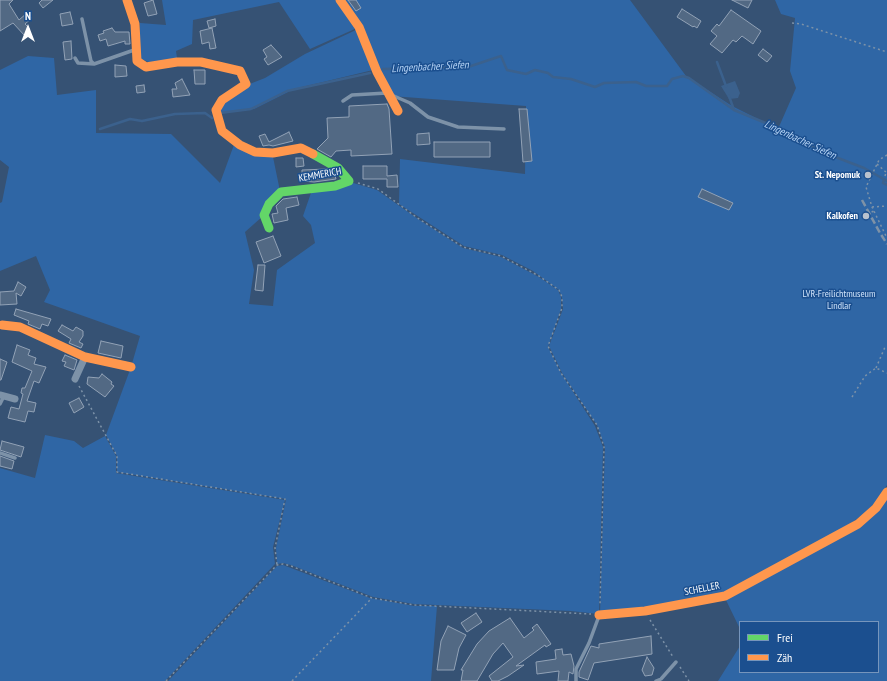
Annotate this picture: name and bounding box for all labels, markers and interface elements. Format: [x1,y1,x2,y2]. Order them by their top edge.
north arrow [8,8,48,48]
text: N [25,9,31,23]
water label: Lingenbacher Siefen [391,58,469,76]
water label: Lingenbacher Siefen [762,118,838,162]
street label: KEMMERICH [298,165,342,185]
place label: St. Nepomuk [815,169,860,181]
marker: St. Nepomuk [863,170,873,180]
place label: Kalkofen [827,210,858,222]
marker: Kalkofen [861,211,871,221]
park label: LVR-Freilichtmuseum Lindlar [803,288,875,312]
street label: SCHELLER [683,580,721,598]
legend [739,621,879,673]
text: Frei [777,630,793,645]
text: Zäh [777,650,792,665]

